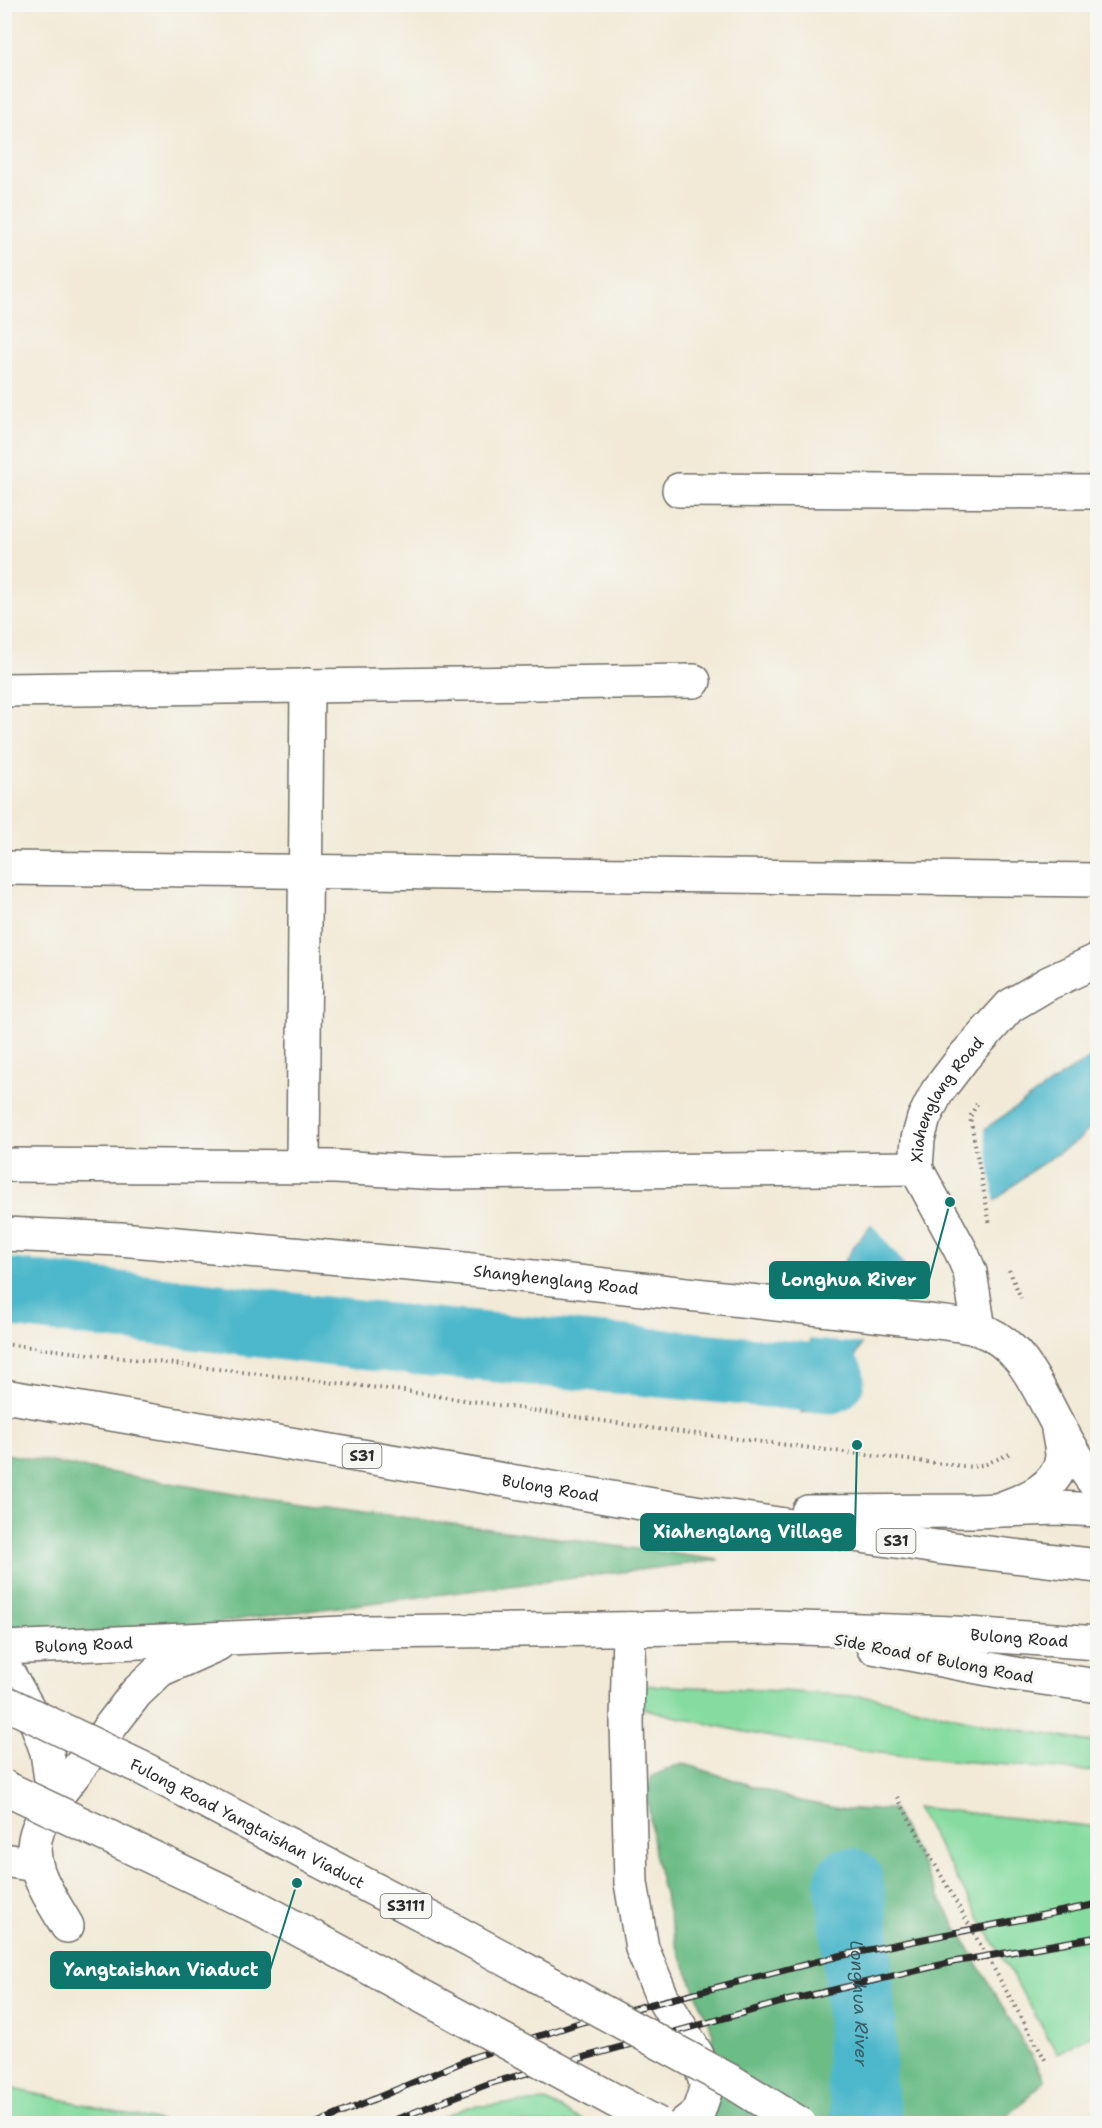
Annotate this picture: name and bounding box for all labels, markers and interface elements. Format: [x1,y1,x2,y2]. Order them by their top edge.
street label: Xiahenglang Road [906,1032,988,1163]
street label: Shanghenglang Road [472,1260,640,1300]
callout: Longhua River [770,1262,929,1298]
text: Longhua River [781,1268,917,1292]
road number: S31 [342,1444,382,1468]
street label: Bulong Road [500,1470,600,1507]
callout: Xiahenglang Village [641,1514,855,1550]
text: Xiahenglang Village [653,1520,843,1544]
road number: S31 [876,1529,916,1553]
street label: Bulong Road [970,1624,1069,1652]
street label: Side Road of Bulong Road [833,1629,1035,1688]
street label: Bulong Road [34,1632,133,1658]
street label: Fulong Road Yangtaishan Viaduct [127,1754,368,1893]
road number: S3111 [380,1894,432,1918]
water label: Longhua River [844,1939,873,2067]
callout: Yangtaishan Viaduct [51,1952,270,1988]
text: Yangtaishan Viaduct [64,1958,259,1982]

